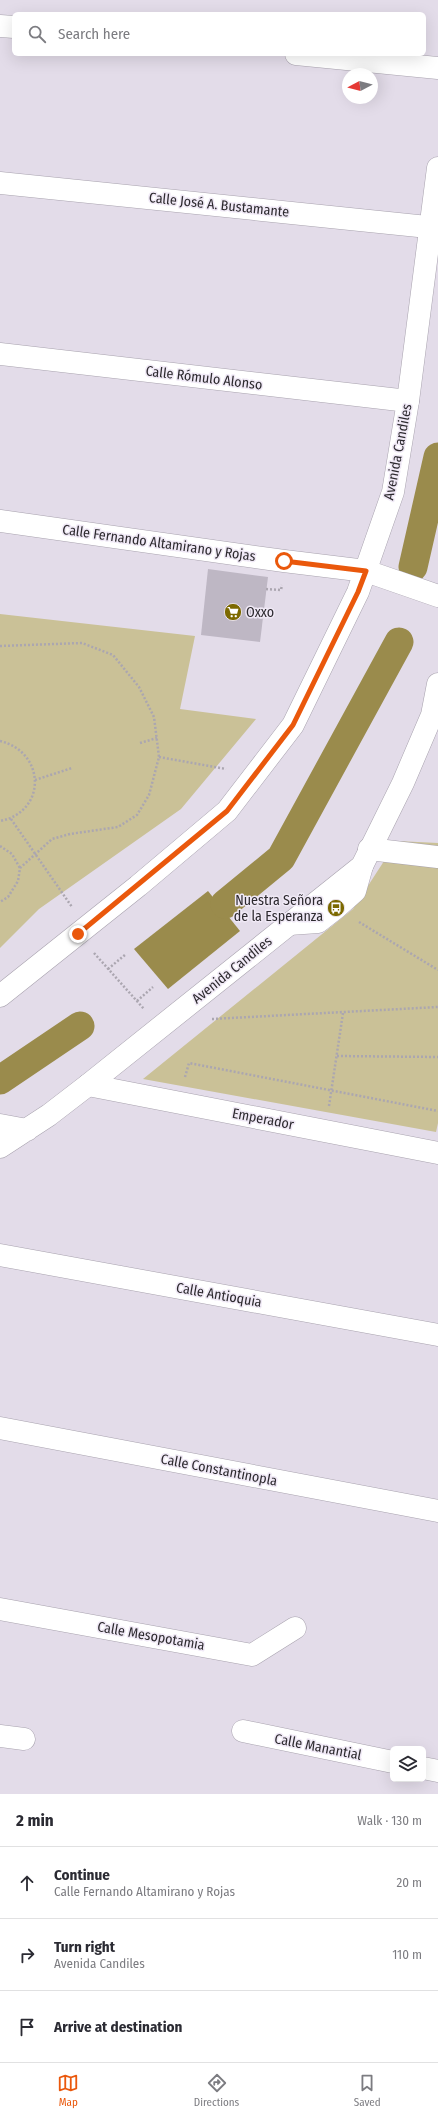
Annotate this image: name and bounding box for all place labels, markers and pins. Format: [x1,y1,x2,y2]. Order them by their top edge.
supermarket icon: Oxxo [223,602,243,622]
place label: Oxxo [246,604,274,621]
place label: Nuestra Señora de la Esperanza [234,892,323,925]
bus stop icon: Nuestra Señora de la Esperanza [326,898,346,918]

